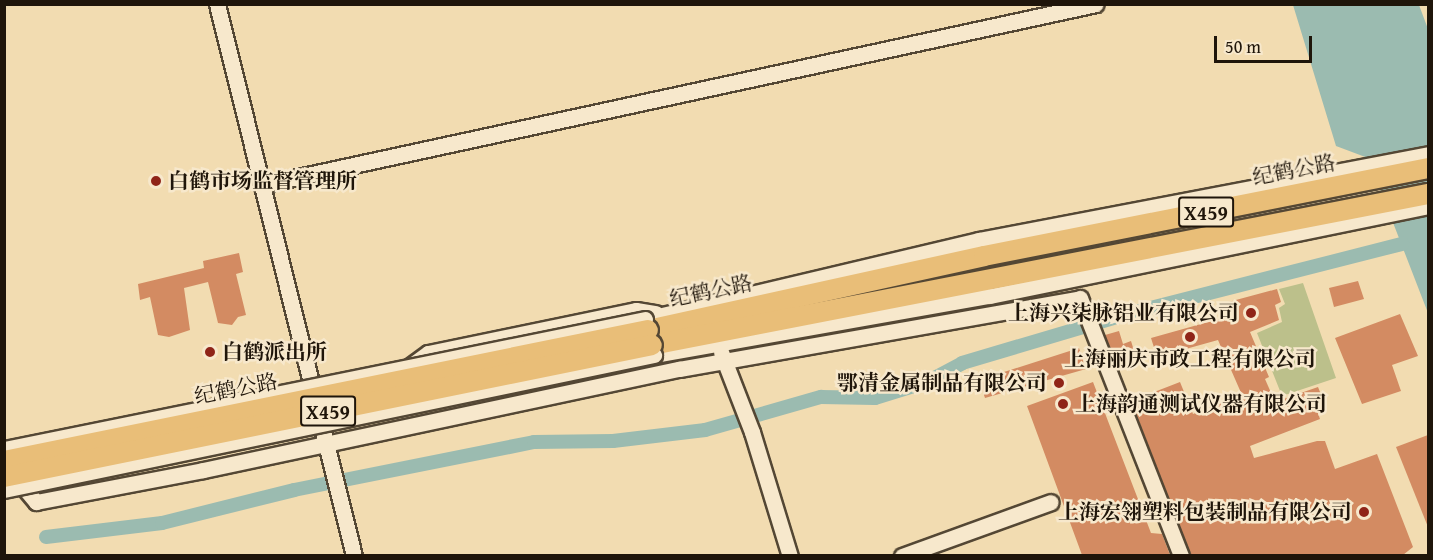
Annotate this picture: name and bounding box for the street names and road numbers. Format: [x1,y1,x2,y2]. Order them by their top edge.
street label: 纪鹤公路 [1250,150,1338,190]
road number: X459 [1178,195,1234,229]
street label: 纪鹤公路 [667,270,755,312]
street label: 纪鹤公路 [192,369,280,409]
road number: X459 [300,394,356,428]

